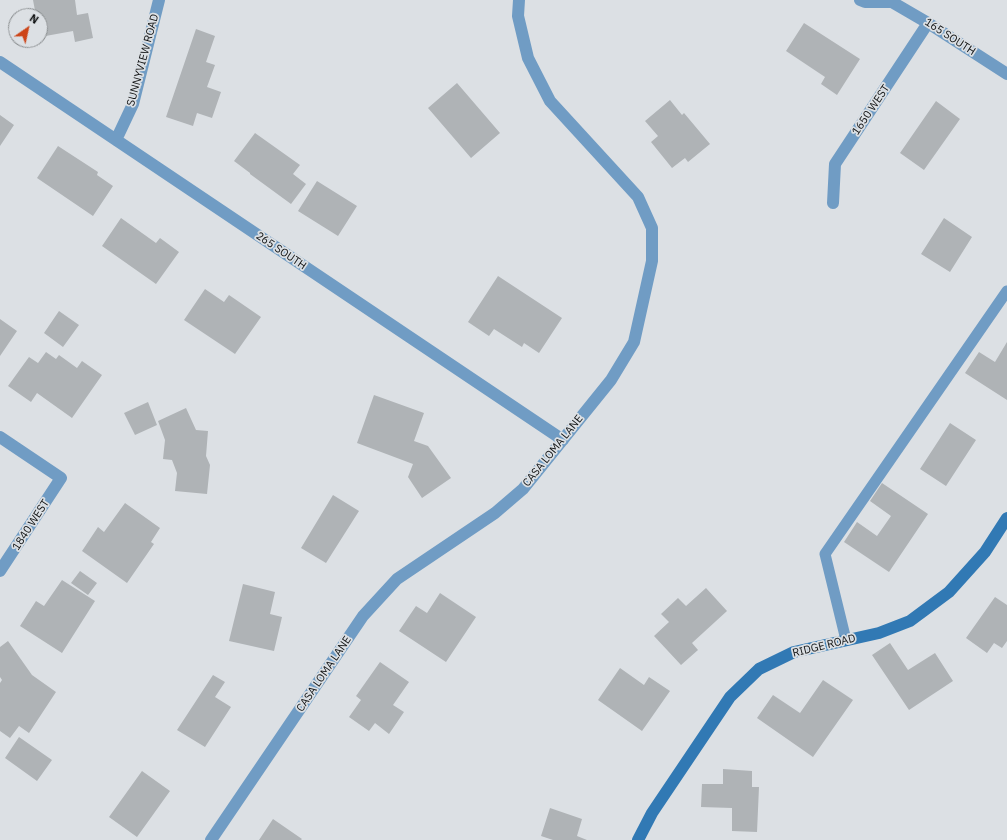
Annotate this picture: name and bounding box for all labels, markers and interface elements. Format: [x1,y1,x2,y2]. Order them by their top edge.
north arrow [8,8,48,48]
text: N [27,11,41,27]
street label: SUNNYVIEW ROAD [124,12,162,108]
street label: 165 SOUTH [922,16,978,58]
street label: 1650 WEST [849,82,893,138]
street label: 265 SOUTH [253,229,309,273]
street label: CASA LOMA LANE [520,412,586,490]
street label: 1840 WEST [10,497,52,553]
street label: RIDGE ROAD [791,632,857,660]
street label: CASA LOMA LANE [294,634,354,714]

